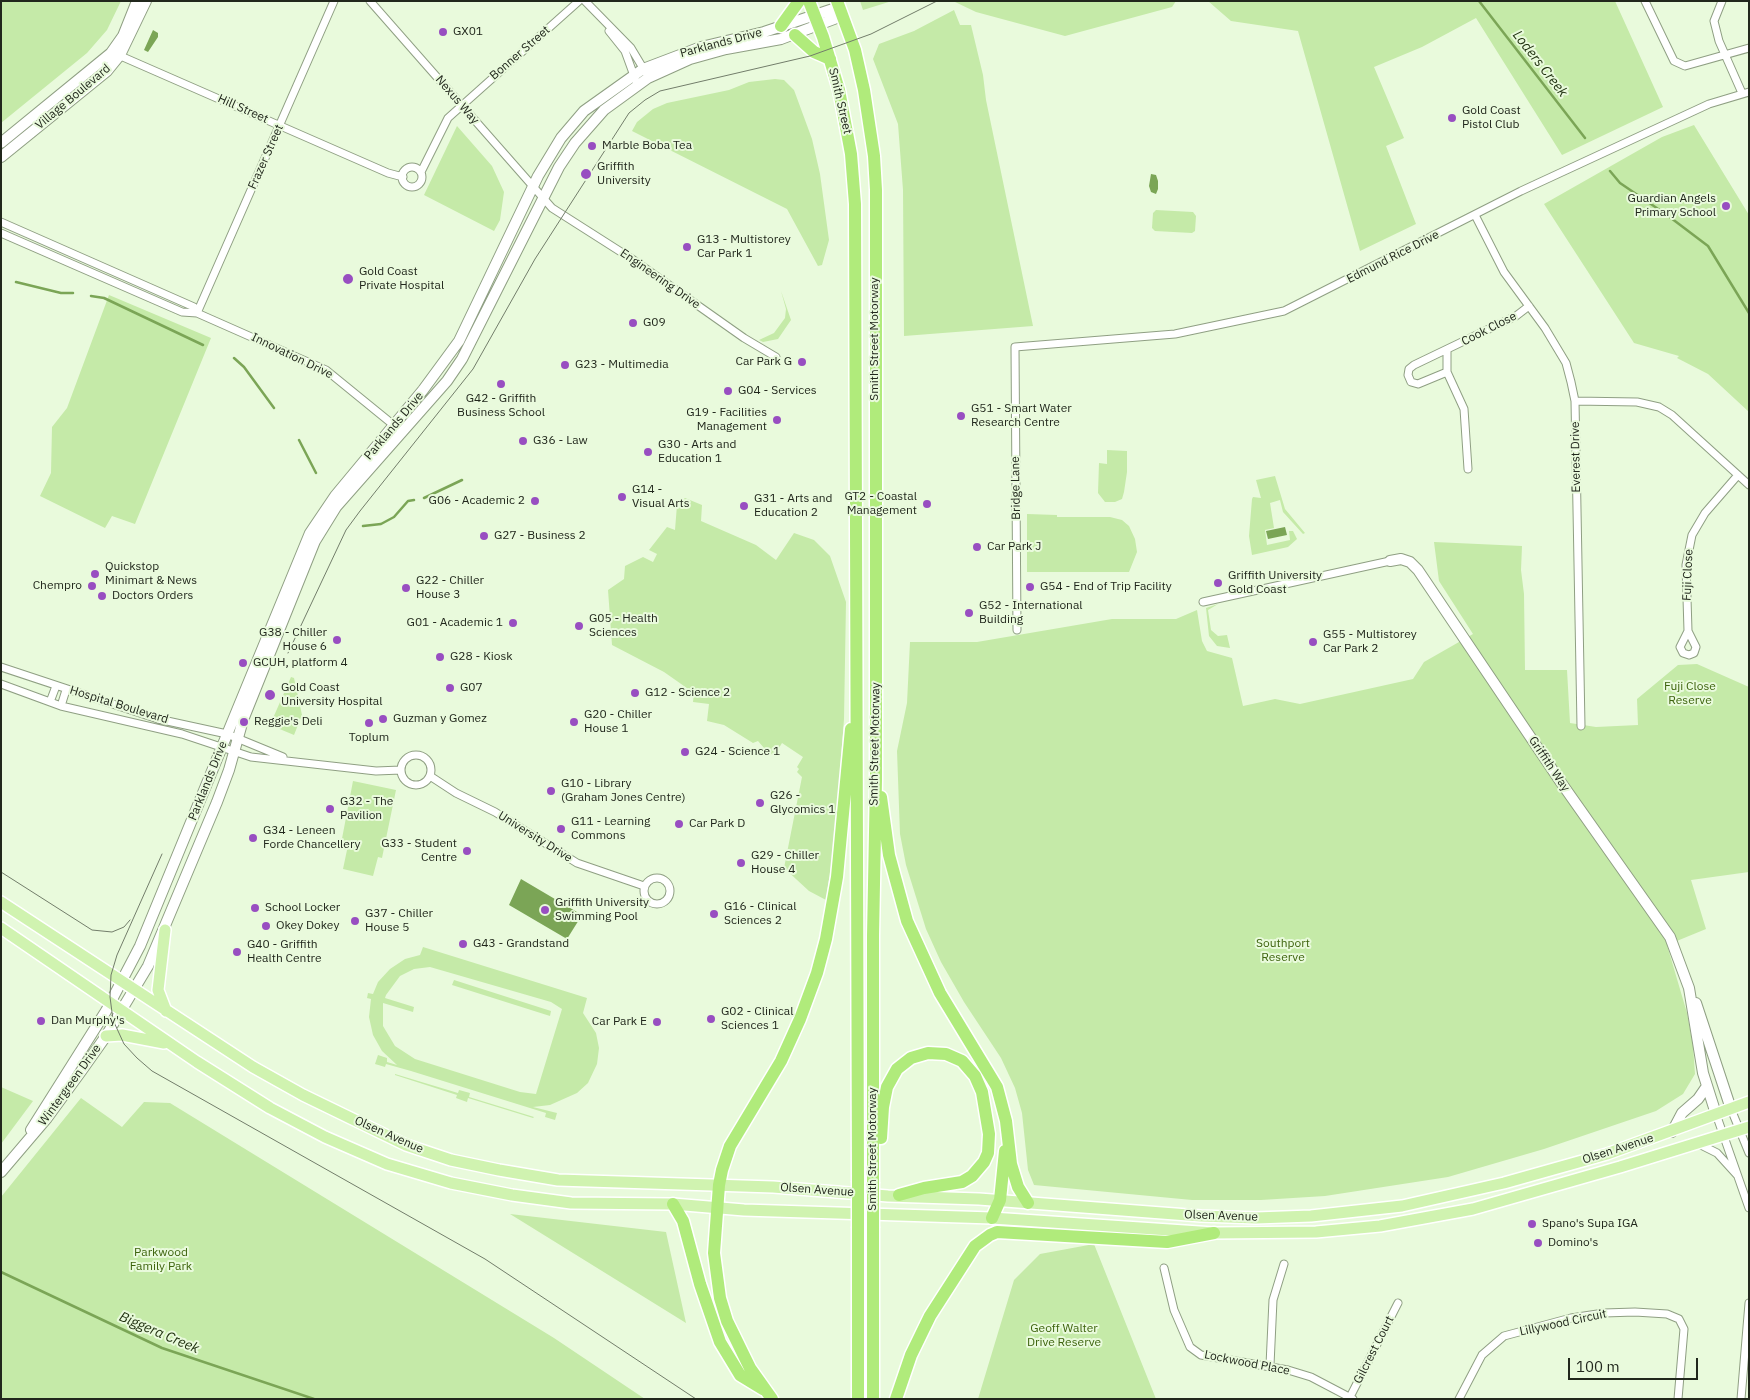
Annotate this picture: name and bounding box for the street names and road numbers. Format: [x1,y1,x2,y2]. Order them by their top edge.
street label: Bonner Street [487,23,553,83]
street label: Parklands Drive [678,25,764,61]
street label: Village Boulevard [33,61,113,133]
street label: Smith Street [825,67,855,135]
street label: Nexus Way [432,73,482,127]
street label: Hill Street [216,92,270,126]
street label: Frazer Street [245,122,287,192]
street label: Edmund Rice Drive [1344,228,1442,286]
street label: Engineering Drive [617,246,703,312]
street label: Smith Street Motorway [868,277,882,401]
street label: Cook Close [1459,309,1519,349]
street label: Innovation Drive [249,330,335,382]
street label: Parklands Drive [361,389,427,463]
street label: Everest Drive [1568,421,1584,493]
street label: Bridge Lane [1008,456,1024,520]
street label: Fuji Close [1680,549,1696,601]
street label: Smith Street Motorway [867,682,883,806]
street label: Hospital Boulevard [68,683,170,727]
street label: Griffith Way [1525,734,1573,794]
street label: Parklands Drive [186,739,230,823]
street label: University Drive [495,809,575,865]
street label: Wintergreen Drive [36,1042,104,1128]
street label: Smith Street Motorway [866,1087,880,1211]
street label: Olsen Avenue [352,1113,426,1157]
street label: Olsen Avenue [1581,1131,1655,1167]
street label: Olsen Avenue [780,1180,854,1200]
street label: Olsen Avenue [1184,1208,1258,1224]
street label: Lillywood Circuit [1518,1307,1608,1339]
street label: Gilcrest Court [1351,1314,1397,1386]
street label: Lockwood Place [1203,1348,1291,1378]

